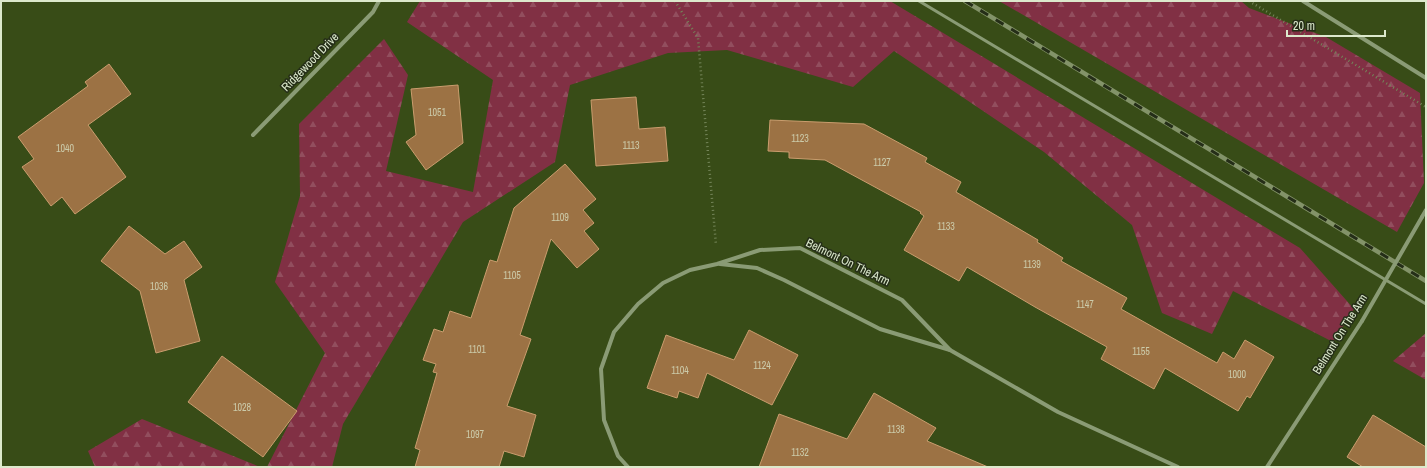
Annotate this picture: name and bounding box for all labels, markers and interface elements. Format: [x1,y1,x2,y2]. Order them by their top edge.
scale bar [1287,12,1385,38]
text: 20 m [1293,18,1315,34]
street label: Ridgewood Drive [278,29,342,95]
house number: 1051 [428,106,447,119]
house number: 1123 [791,132,809,145]
house number: 1113 [622,139,640,152]
house number: 1040 [56,142,75,155]
house number: 1127 [873,156,891,169]
house number: 1109 [551,211,569,224]
house number: 1133 [937,220,955,233]
street label: Belmont On The Arm [803,235,893,289]
house number: 1139 [1023,258,1041,271]
house number: 1105 [503,269,521,282]
house number: 1036 [150,280,169,293]
street label: Belmont On The Arm [1309,291,1371,377]
house number: 1147 [1076,298,1094,311]
house number: 1101 [468,343,486,356]
house number: 1155 [1132,345,1150,358]
house number: 1124 [753,359,771,372]
house number: 1104 [671,364,689,377]
house number: 1000 [1228,368,1247,381]
house number: 1028 [233,401,252,414]
house number: 1138 [887,423,905,436]
house number: 1097 [466,428,485,441]
house number: 1132 [791,446,809,459]

